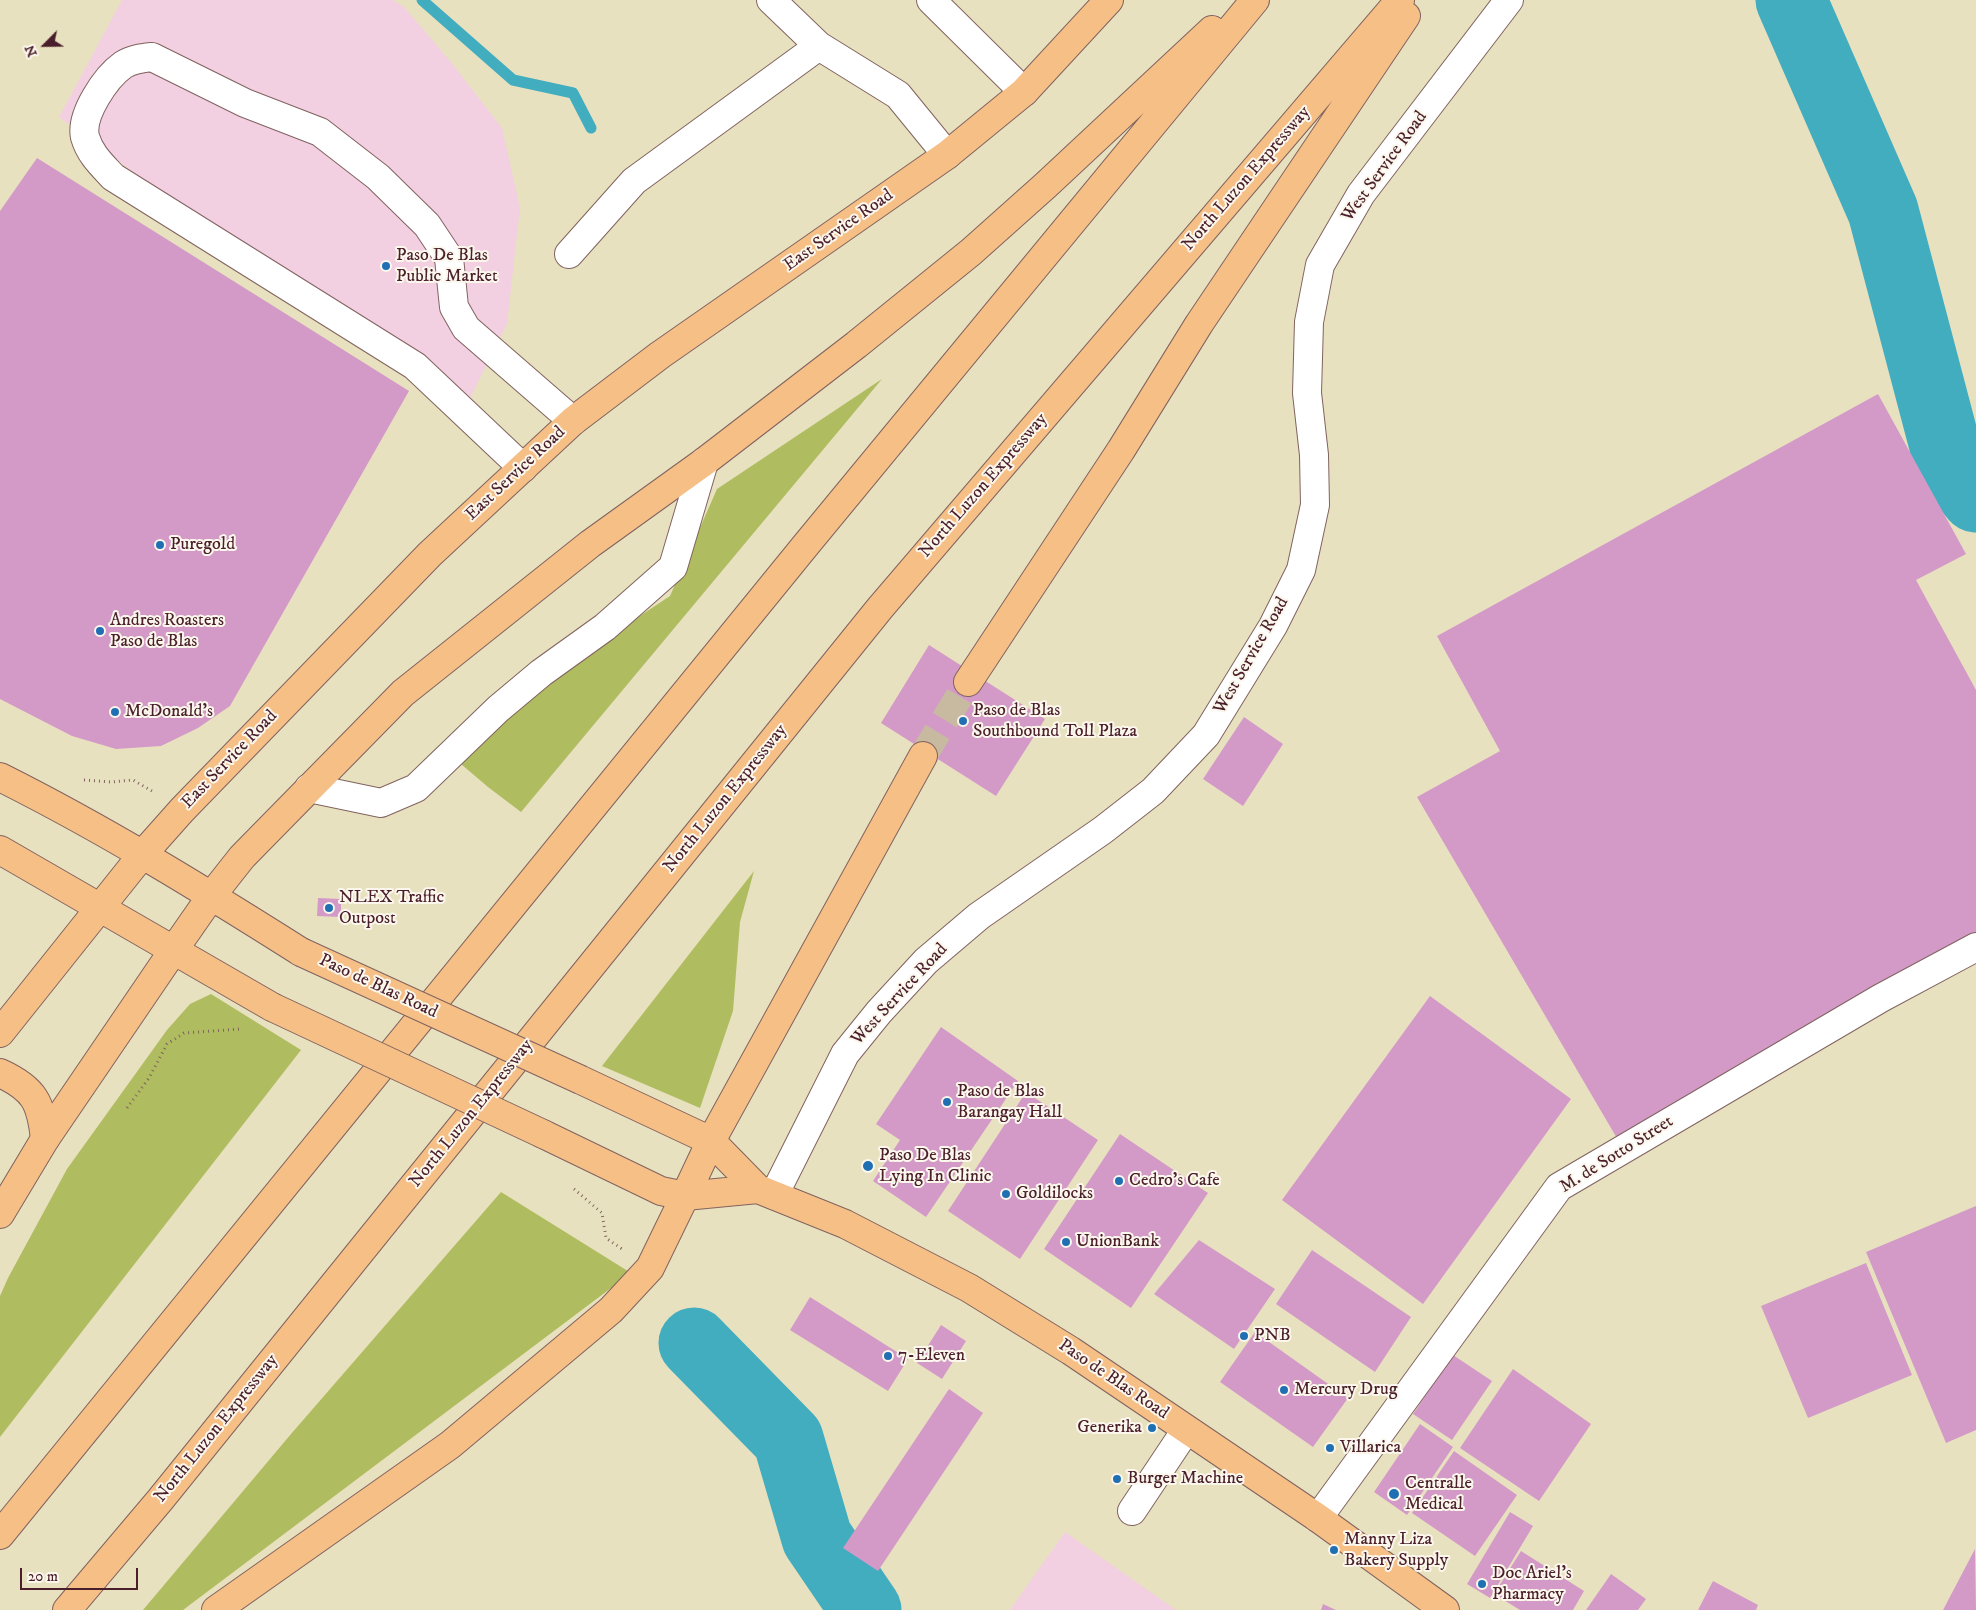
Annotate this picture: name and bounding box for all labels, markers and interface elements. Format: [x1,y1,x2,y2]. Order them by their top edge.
north arrow [20,20,70,70]
text: N [21,42,42,60]
street label: North Luzon Expressway [1178,102,1316,256]
street label: West Service Road [1338,107,1432,227]
street label: East Service Road [780,185,898,277]
place label: Paso De Blas Public Market [396,245,498,288]
marker: Paso De Blas Public Market [380,260,392,272]
street label: North Luzon Expressway [915,409,1053,563]
street label: East Service Road [462,422,570,526]
place label: Puregold [170,534,235,556]
marker: Puregold [154,539,166,551]
street label: West Service Road [1210,594,1294,718]
place label: Andres Roasters Paso de Blas [110,610,224,652]
marker: Andres Roasters Paso de Blas [94,625,106,637]
place label: Paso de Blas Southbound Toll Plaza [973,700,1137,742]
place label: McDonald's [125,701,213,723]
marker: McDonald's [109,706,121,718]
street label: East Service Road [178,706,282,814]
marker: Paso de Blas Southbound Toll Plaza [957,715,969,727]
street label: North Luzon Expressway [660,720,792,878]
place label: NLEX Traffic Outpost [339,887,444,930]
marker: NLEX Traffic Outpost [323,902,335,914]
street label: West Service Road [847,940,953,1050]
street label: Paso de Blas Road [315,950,441,1024]
street label: North Luzon Expressway [406,1035,538,1193]
place label: Paso de Blas Barangay Hall [957,1081,1062,1124]
marker: Paso de Blas Barangay Hall [941,1096,953,1108]
street label: M. de Sotto Street [1556,1111,1678,1199]
place label: Paso De Blas Lying In Clinic [879,1145,991,1188]
marker: Paso De Blas Lying In Clinic [861,1159,875,1173]
place label: Cedro’s Cafe [1129,1170,1220,1192]
marker: Cedro’s Cafe [1113,1175,1125,1187]
place label: Goldilocks [1016,1183,1093,1205]
marker: Goldilocks [1000,1188,1012,1200]
place label: UnionBank [1076,1231,1159,1253]
marker: UnionBank [1060,1236,1072,1248]
place label: PNB [1254,1325,1291,1347]
marker: PNB [1238,1330,1250,1342]
street label: Paso de Blas Road [1054,1335,1172,1425]
place label: 7-Eleven [898,1345,965,1367]
street label: North Luzon Expressway [151,1350,283,1508]
marker: 7-Eleven [882,1350,894,1362]
place label: Mercury Drug [1294,1379,1397,1401]
marker: Mercury Drug [1278,1384,1290,1396]
place label: Generika [1077,1417,1142,1439]
marker: Generika [1146,1422,1158,1434]
place label: Villarica [1340,1437,1401,1459]
marker: Villarica [1324,1442,1336,1454]
place label: Burger Machine [1127,1468,1243,1490]
marker: Burger Machine [1111,1473,1123,1485]
place label: Centralle Medical [1405,1473,1472,1516]
marker: Centralle Medical [1387,1487,1401,1501]
place label: Manny Liza Bakery Supply [1344,1529,1448,1572]
marker: Manny Liza Bakery Supply [1328,1544,1340,1556]
scale bar [22,1558,140,1590]
place label: Doc Ariel's Pharmacy [1492,1563,1572,1606]
text: 20 m [28,1567,58,1586]
marker: Doc Ariel's Pharmacy [1476,1578,1488,1590]

